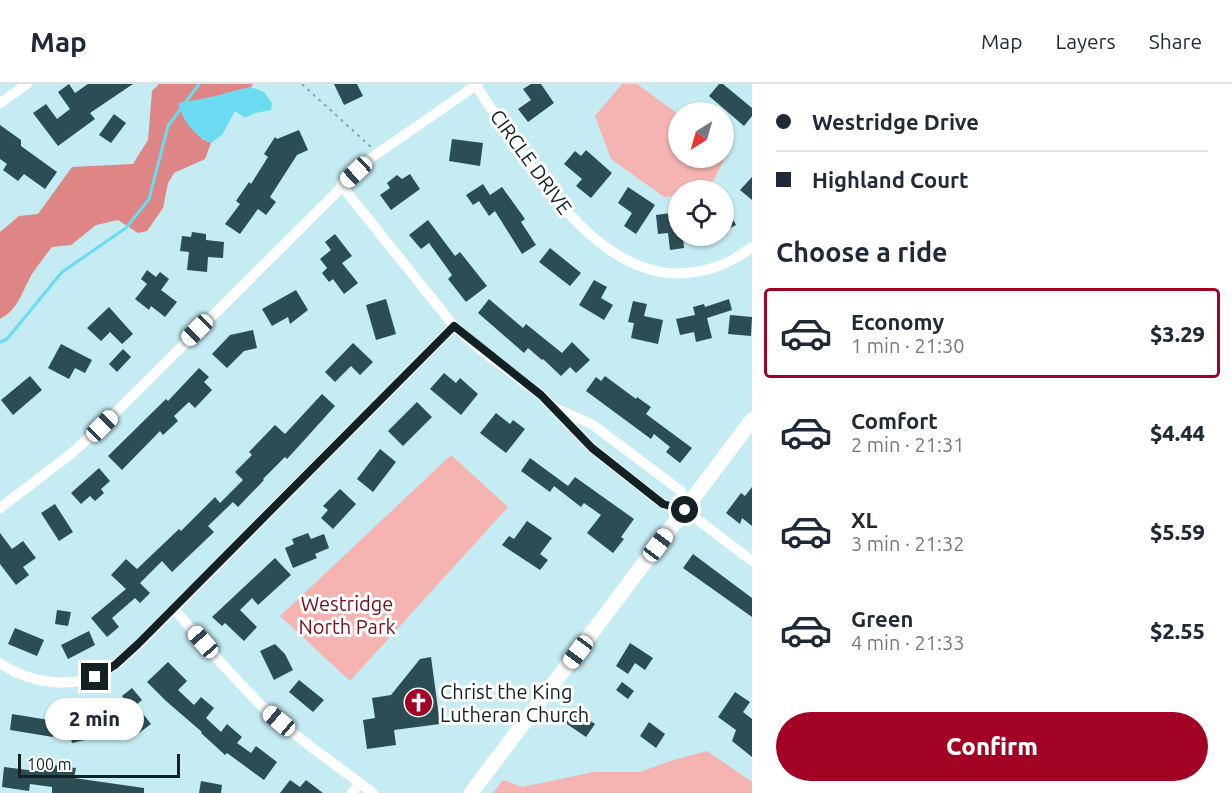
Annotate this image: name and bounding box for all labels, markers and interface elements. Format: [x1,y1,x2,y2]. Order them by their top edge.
text: Map [30,26,87,57]
text: Map [981,29,1022,53]
text: Layers [1055,29,1116,53]
text: Share [1149,29,1202,53]
north arrow [668,102,734,168]
map controls [668,102,734,246]
street label: CIRCLE DRIVE [486,105,577,218]
text: Westridge Drive [812,109,979,134]
car [337,153,375,191]
text: Highland Court [812,167,969,192]
button: locate [668,180,734,246]
text: Choose a ride [776,237,948,267]
icon: car [779,306,833,360]
text: Economy [851,309,944,334]
car [178,311,216,349]
text: $3.29 [1150,321,1205,346]
text: 1 min · 21:30 [851,334,965,357]
icon: car [779,405,833,459]
car [83,407,121,445]
text: Comfort [851,408,938,433]
text: $4.44 [1150,420,1205,445]
text: 2 min · 21:31 [851,433,965,456]
route start [671,496,698,523]
icon: car [779,504,833,558]
text: XL [851,507,878,532]
text: $5.59 [1150,519,1205,544]
car [640,525,676,565]
text: 3 min · 21:32 [851,532,965,555]
park label: Westridge North Park [298,592,396,638]
icon: car [779,603,833,657]
text: Green [851,606,913,631]
text: $2.55 [1150,618,1205,643]
car [184,623,222,661]
text: 4 min · 21:33 [851,631,965,654]
car [560,632,596,672]
route end [81,663,108,690]
place label: Christ the King Lutheran Church [440,680,589,726]
church icon: Christ the King Lutheran Church [403,687,435,719]
callout: 2 min [46,698,144,740]
car [259,703,299,739]
text: 2 min [69,707,120,730]
button: Confirm [776,712,1208,781]
scale bar [18,751,180,778]
text: 100 m [27,755,72,773]

